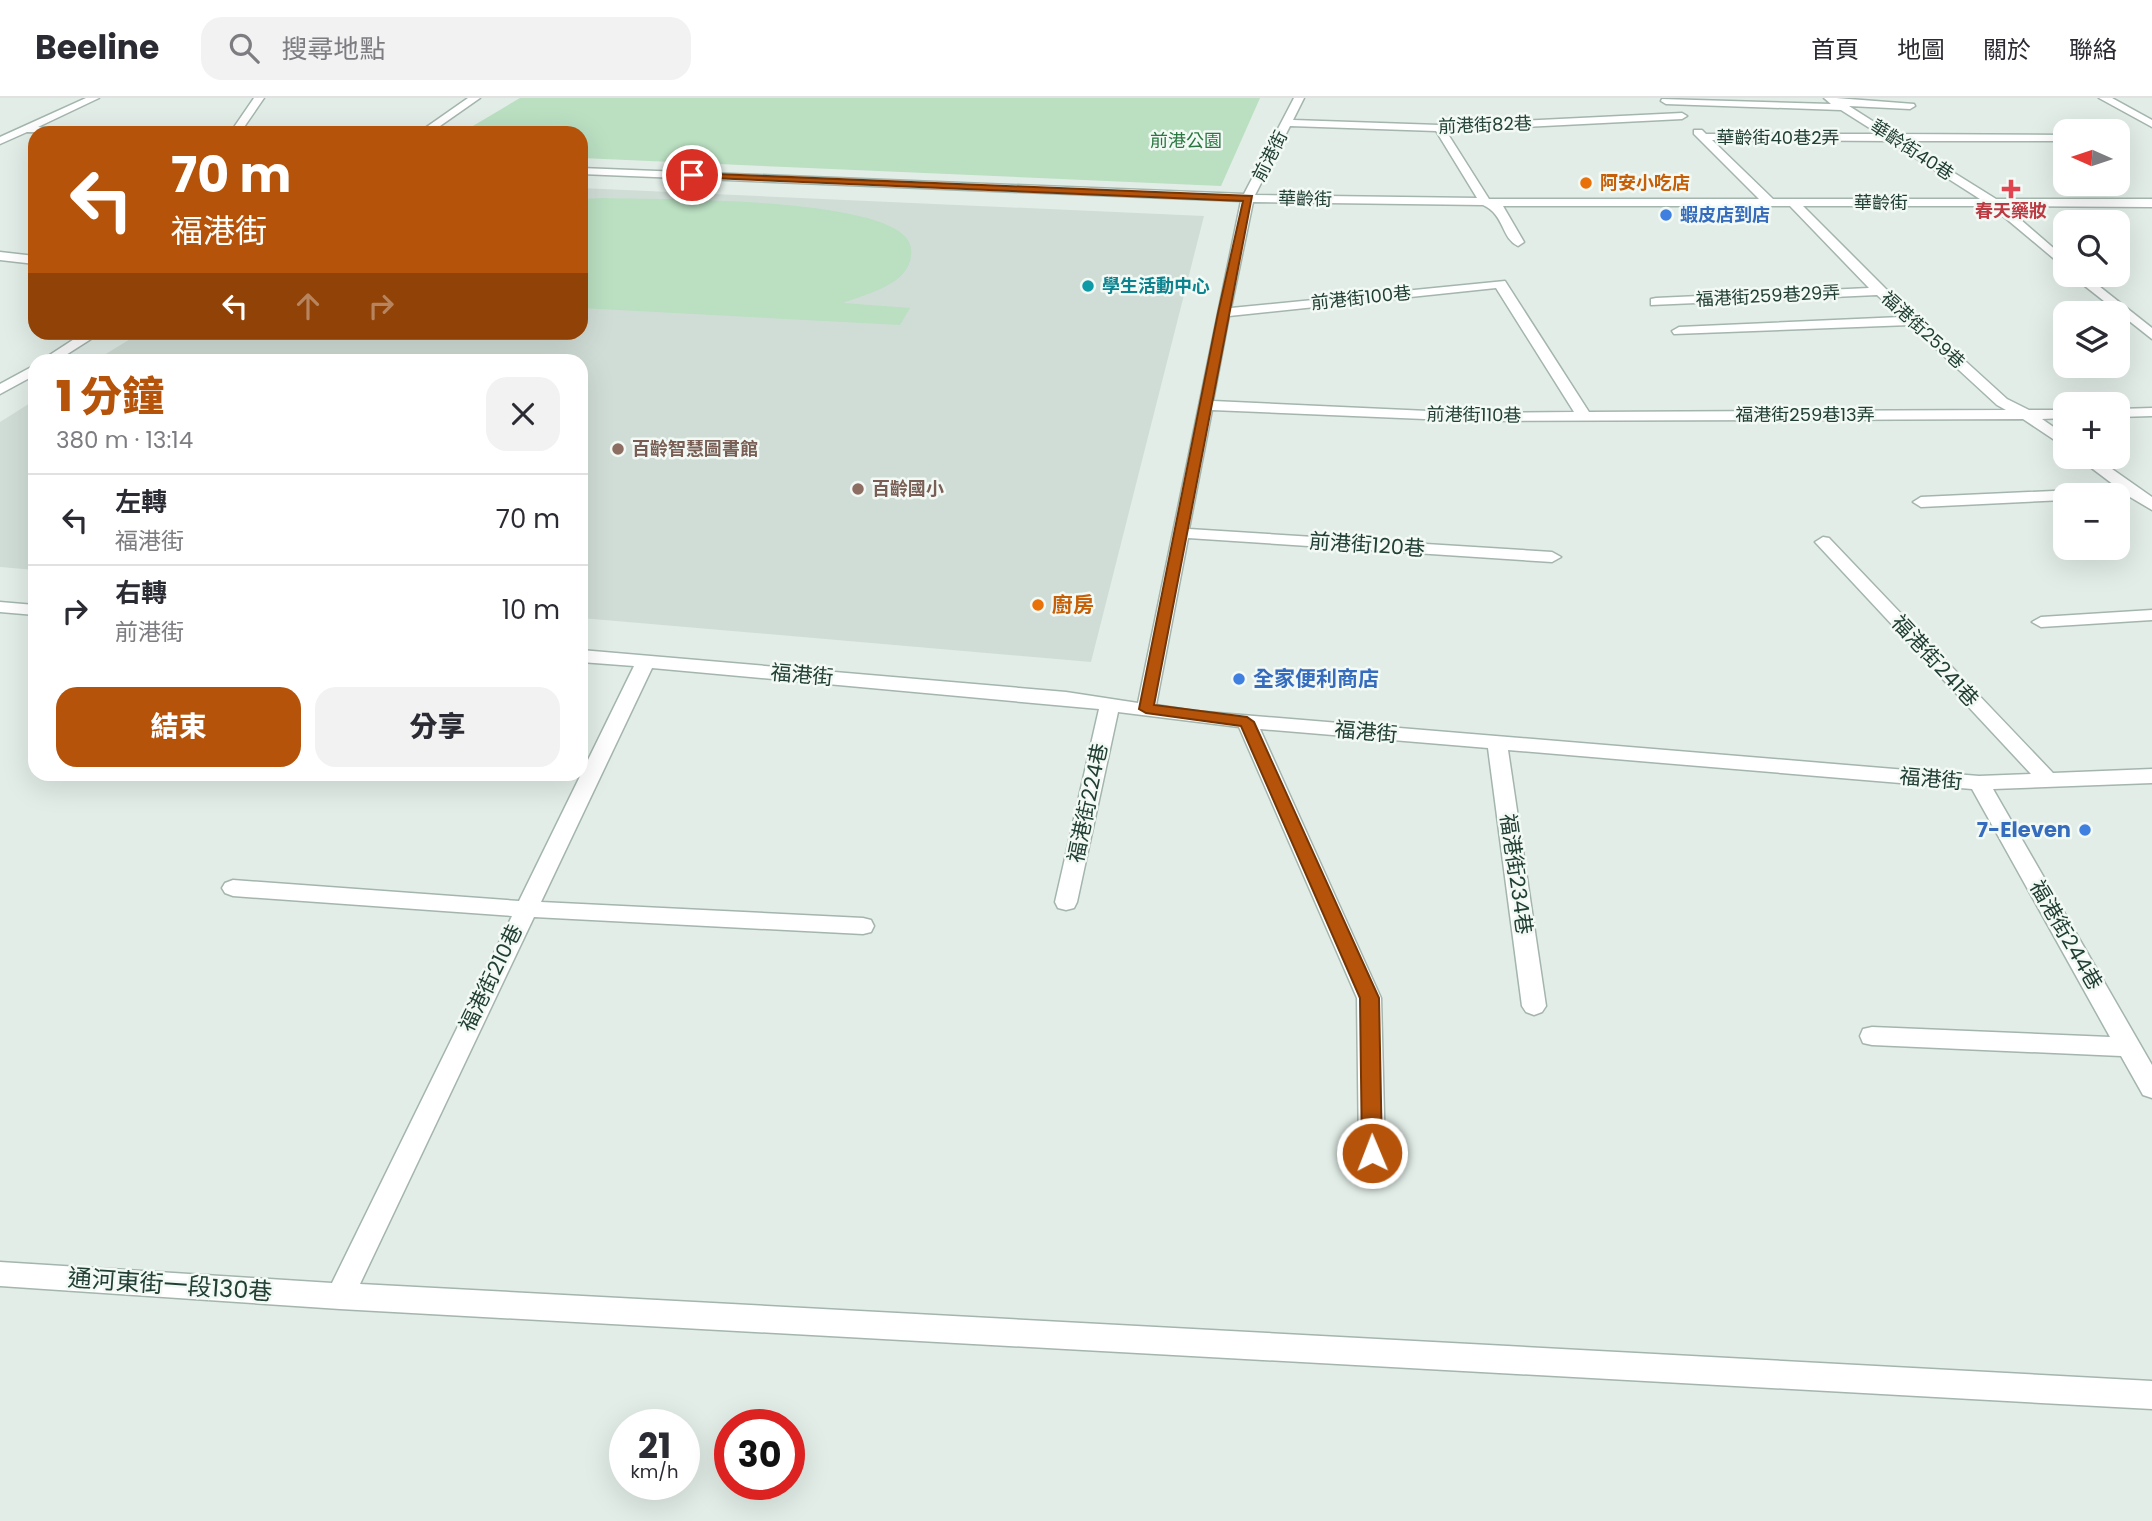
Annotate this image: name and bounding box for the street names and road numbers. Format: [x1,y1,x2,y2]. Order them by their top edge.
street label: 前港街82巷 [1438,110,1532,139]
street label: 華齡街40巷 [1866,113,1959,186]
street label: 華齡街40巷2弄 [1717,125,1839,150]
street label: 前港街 [1246,126,1293,186]
street label: 華齡街 [1278,186,1332,211]
street label: 華齡街 [1854,190,1908,215]
street label: 福港街259巷29弄 [1695,279,1841,312]
street label: 前港街100巷 [1310,280,1412,315]
street label: 福港街259巷 [1876,285,1971,374]
street label: 前港街110巷 [1426,401,1522,428]
street label: 福港街259巷13弄 [1735,402,1875,427]
street label: 前港街120巷 [1308,526,1426,563]
street label: 福港街241巷 [1885,608,1986,713]
street label: 福港街 [769,657,835,692]
street label: 福港街 [1333,714,1399,749]
street label: 福港街224巷 [1061,741,1114,865]
street label: 福港街 [1898,761,1964,796]
street label: 福港街234巷 [1494,812,1539,936]
street label: 福港街244巷 [2023,874,2110,995]
street label: 福港街210巷 [452,919,529,1036]
street label: 通河東街一段130巷 [67,1261,273,1308]

